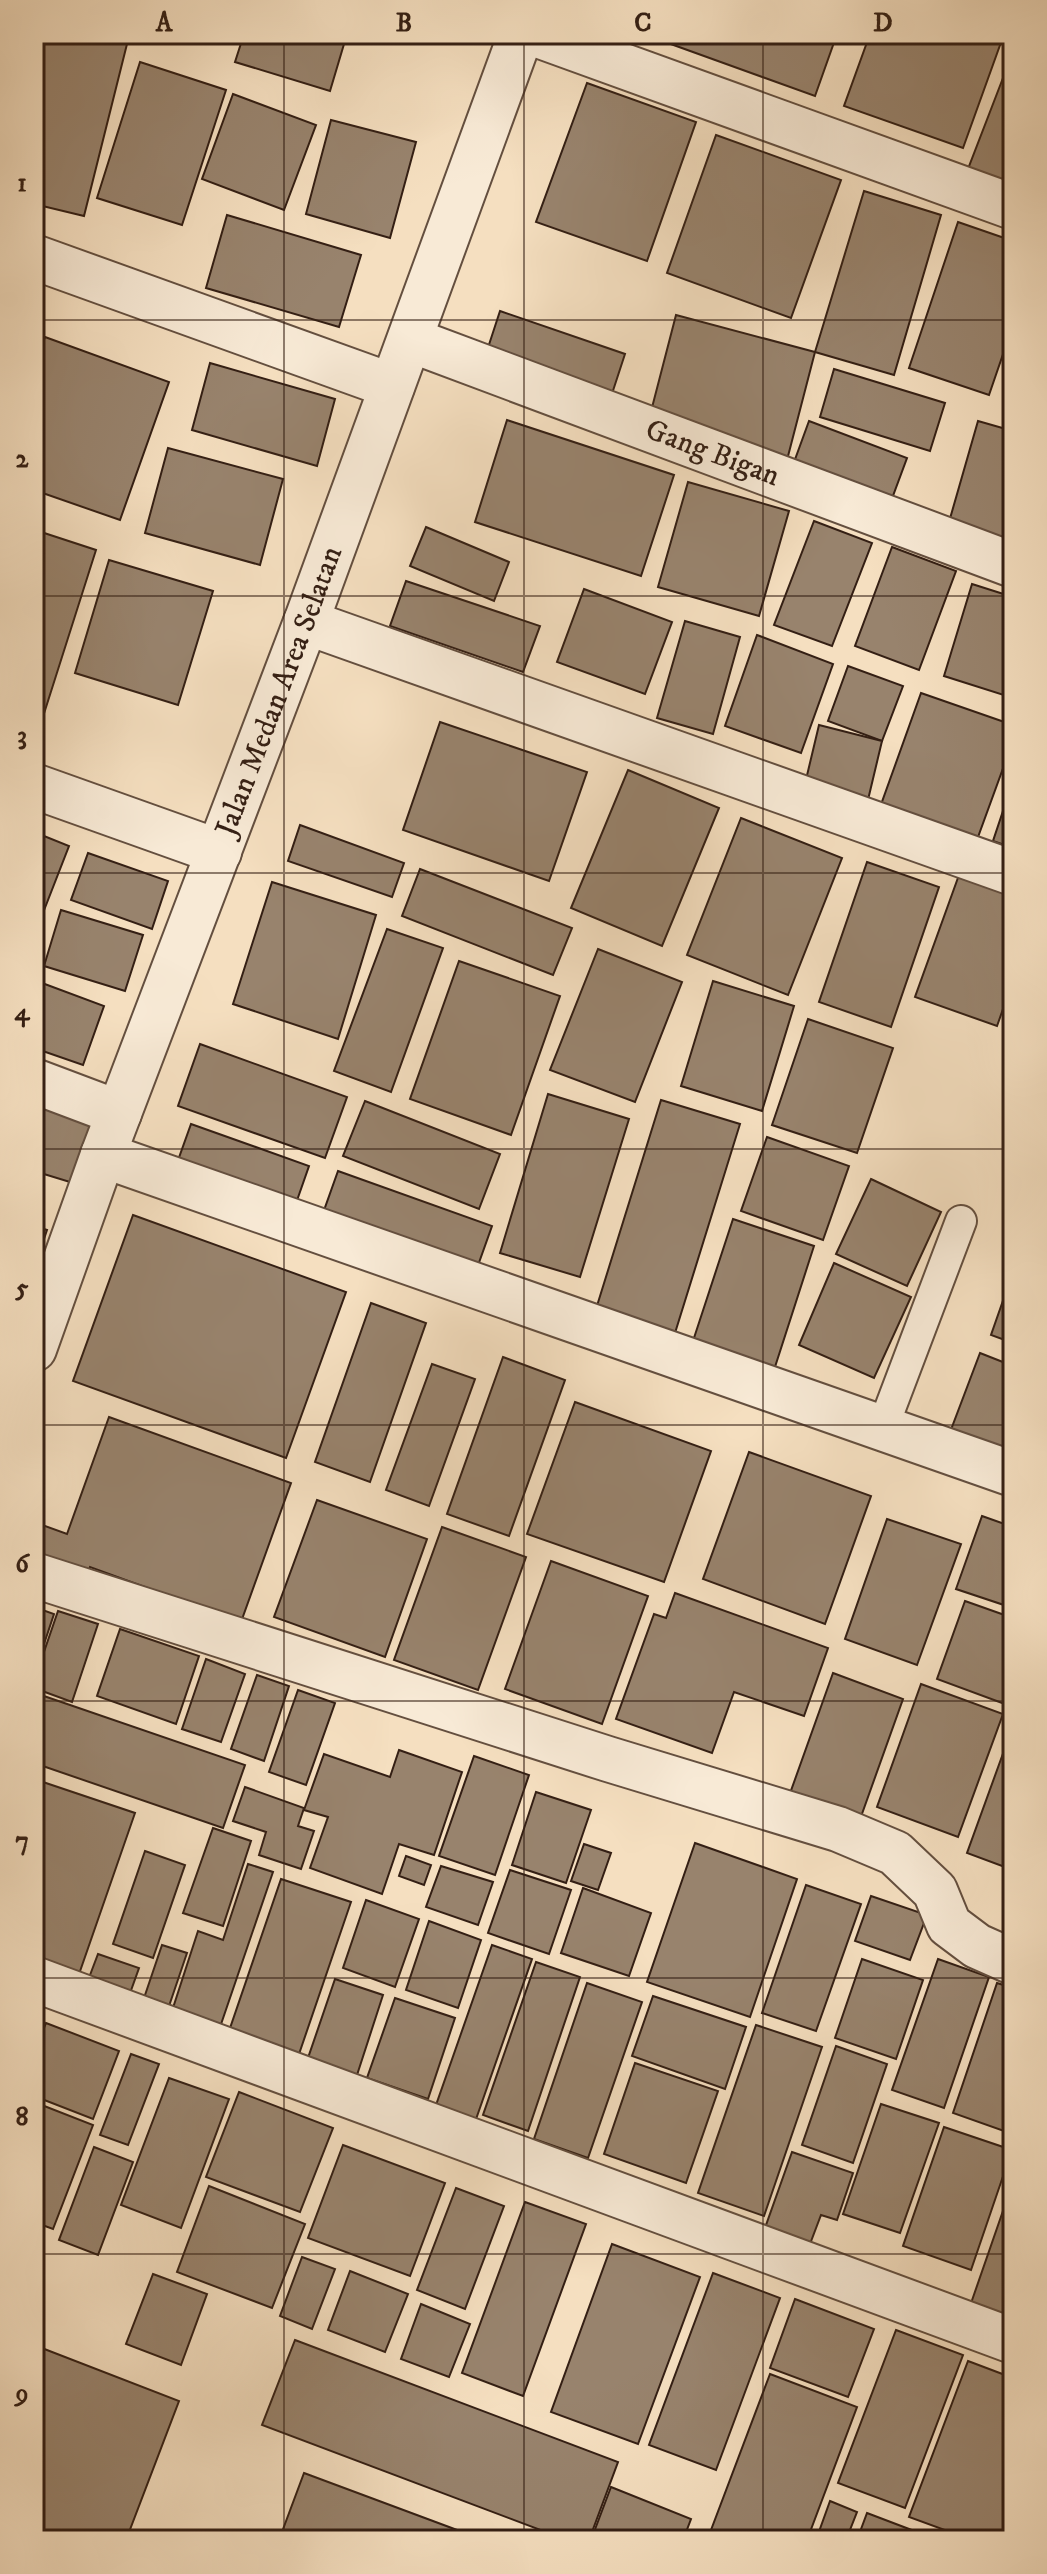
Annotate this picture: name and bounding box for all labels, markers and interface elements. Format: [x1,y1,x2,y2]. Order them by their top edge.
text: A [155,7,174,40]
text: B [396,7,412,40]
text: C [634,7,652,40]
text: D [873,7,893,40]
text: 1 [17,167,27,200]
street label: Gang Bigan [641,411,785,495]
text: 2 [16,443,30,476]
street label: Jalan Medan Area Selatan [207,541,351,844]
text: 3 [17,720,27,753]
text: 4 [15,996,31,1029]
text: 5 [15,1272,29,1305]
text: 6 [15,1548,30,1581]
text: 7 [15,1825,29,1858]
text: 8 [15,2101,29,2134]
text: 9 [14,2377,28,2410]

